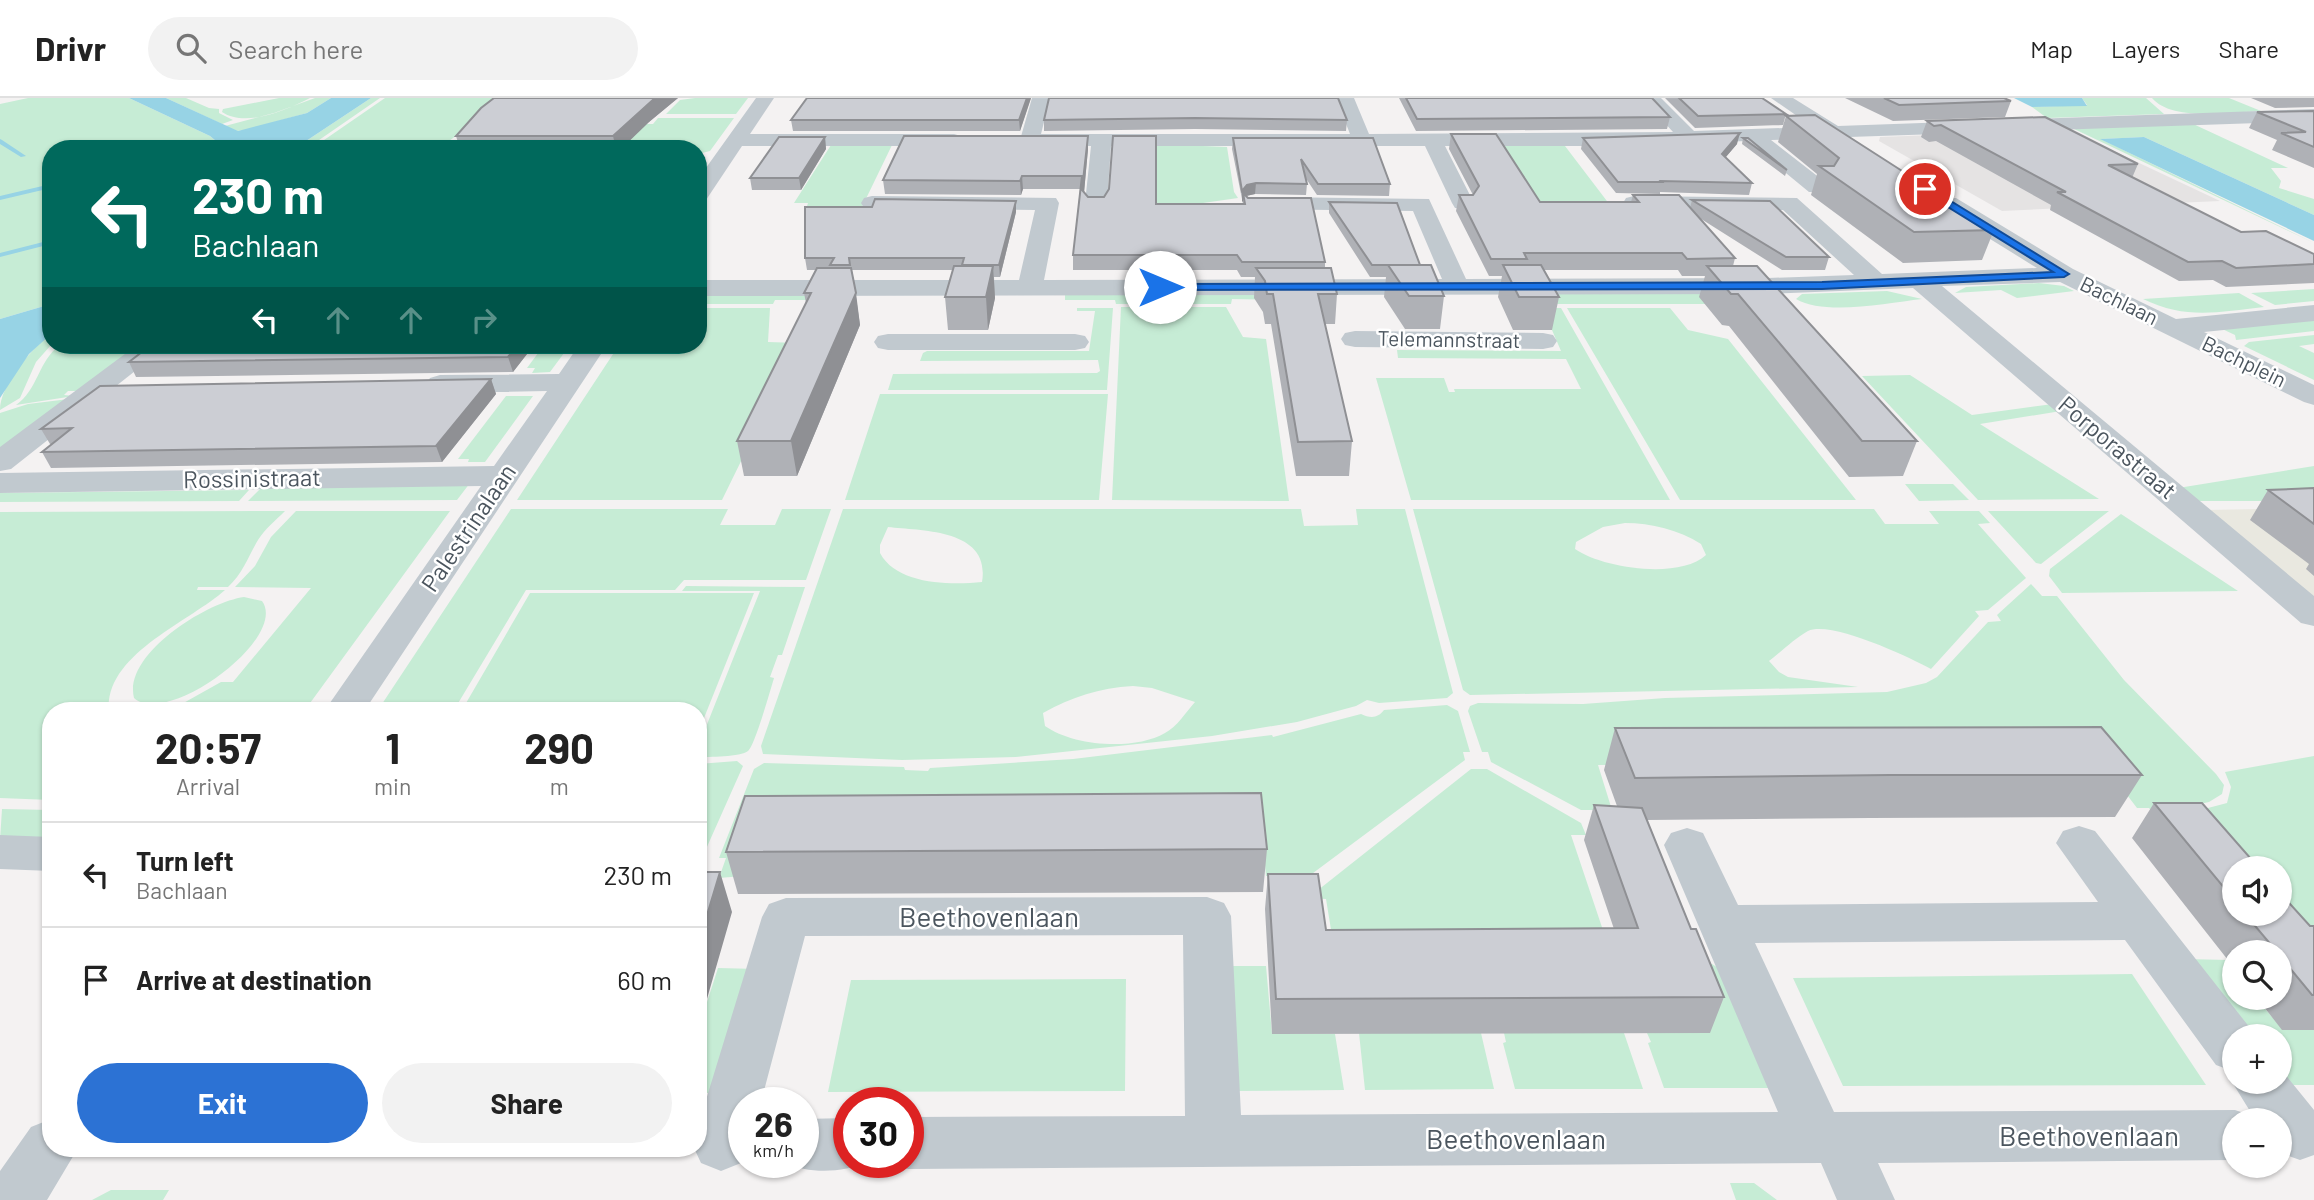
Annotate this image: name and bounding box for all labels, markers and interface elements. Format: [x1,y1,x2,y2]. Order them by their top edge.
search box [148,17,638,80]
text: Drivr [35,28,106,68]
icon: search [172,29,210,67]
text: Search here [228,33,363,64]
text: Map [2030,34,2073,63]
text: Layers [2111,34,2180,63]
text: Share [2218,34,2279,63]
pin [1895,159,1955,219]
text: 230 m [192,165,324,224]
icon: left [77,168,168,259]
icon: arrive [1906,170,1944,208]
text: Bachlaan [192,225,319,263]
position arrow [1123,250,1197,324]
street label: Bachlaan [2077,270,2163,329]
icon: left [246,301,284,339]
icon: ahead [319,301,357,339]
icon: ahead [392,301,430,339]
icon: right [465,301,503,339]
street label: Telemannstraat [1377,325,1521,352]
street label: Bachplein [2199,330,2291,392]
street label: Porporastraat [2053,389,2183,505]
street label: Palestrinalaan [414,458,521,597]
street label: Rossinistraat [183,462,321,493]
text: 20:57 [155,722,261,772]
text: 1 [385,722,400,772]
text: 290 [524,722,594,772]
text: Arrival [176,772,240,800]
text: min [374,772,411,800]
text: m [550,772,569,800]
text: Turn left [136,845,234,876]
icon: left [77,856,115,894]
map controls [2222,856,2292,1178]
button: sound [2222,856,2292,926]
text: 230 m [603,859,672,890]
text: Bachlaan [136,876,228,904]
street label: Beethovenlaan [899,899,1079,933]
button: search [2222,940,2292,1010]
icon: arrive [77,961,115,999]
text: Arrive at destination [136,964,372,995]
text: 60 m [617,964,672,995]
button: + [2222,1024,2292,1094]
button: Exit [77,1063,368,1143]
button: Share [382,1063,672,1143]
speed limit sign: 30 [833,1087,924,1178]
text: 26 [754,1102,793,1144]
button: − [2222,1108,2292,1178]
street label: Beethovenlaan [1999,1118,2179,1152]
street label: Beethovenlaan [1426,1121,1606,1155]
text: km/h [753,1139,794,1161]

